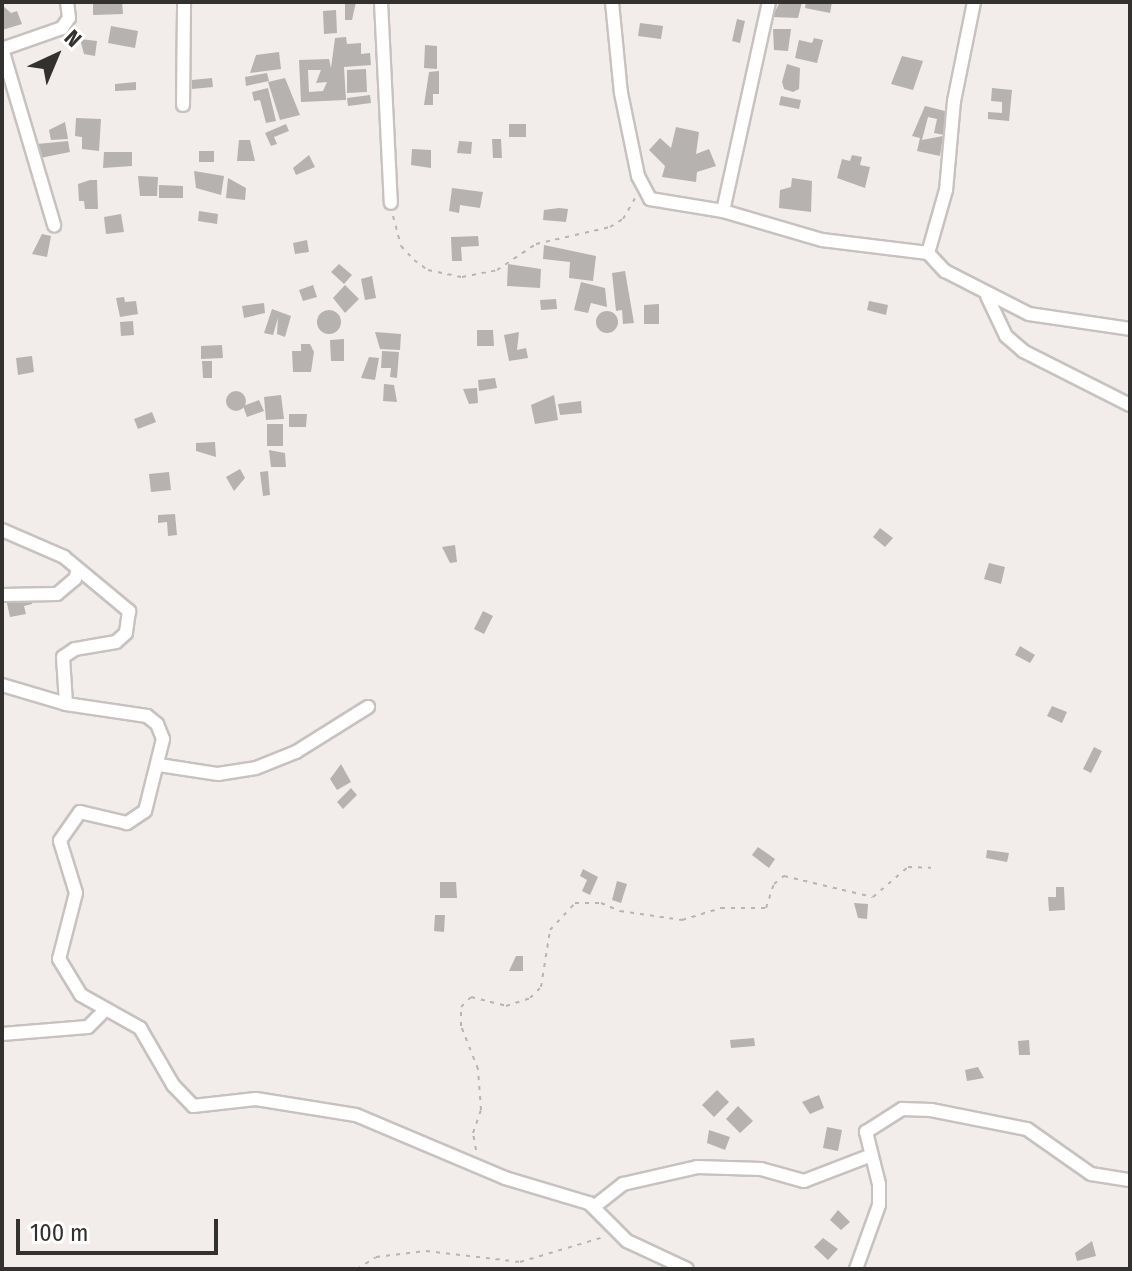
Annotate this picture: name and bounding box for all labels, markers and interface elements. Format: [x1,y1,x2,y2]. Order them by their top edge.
north arrow [16,16,96,96]
text: N [59,24,87,53]
scale bar [20,1203,222,1253]
text: 100 m [30,1219,88,1247]

